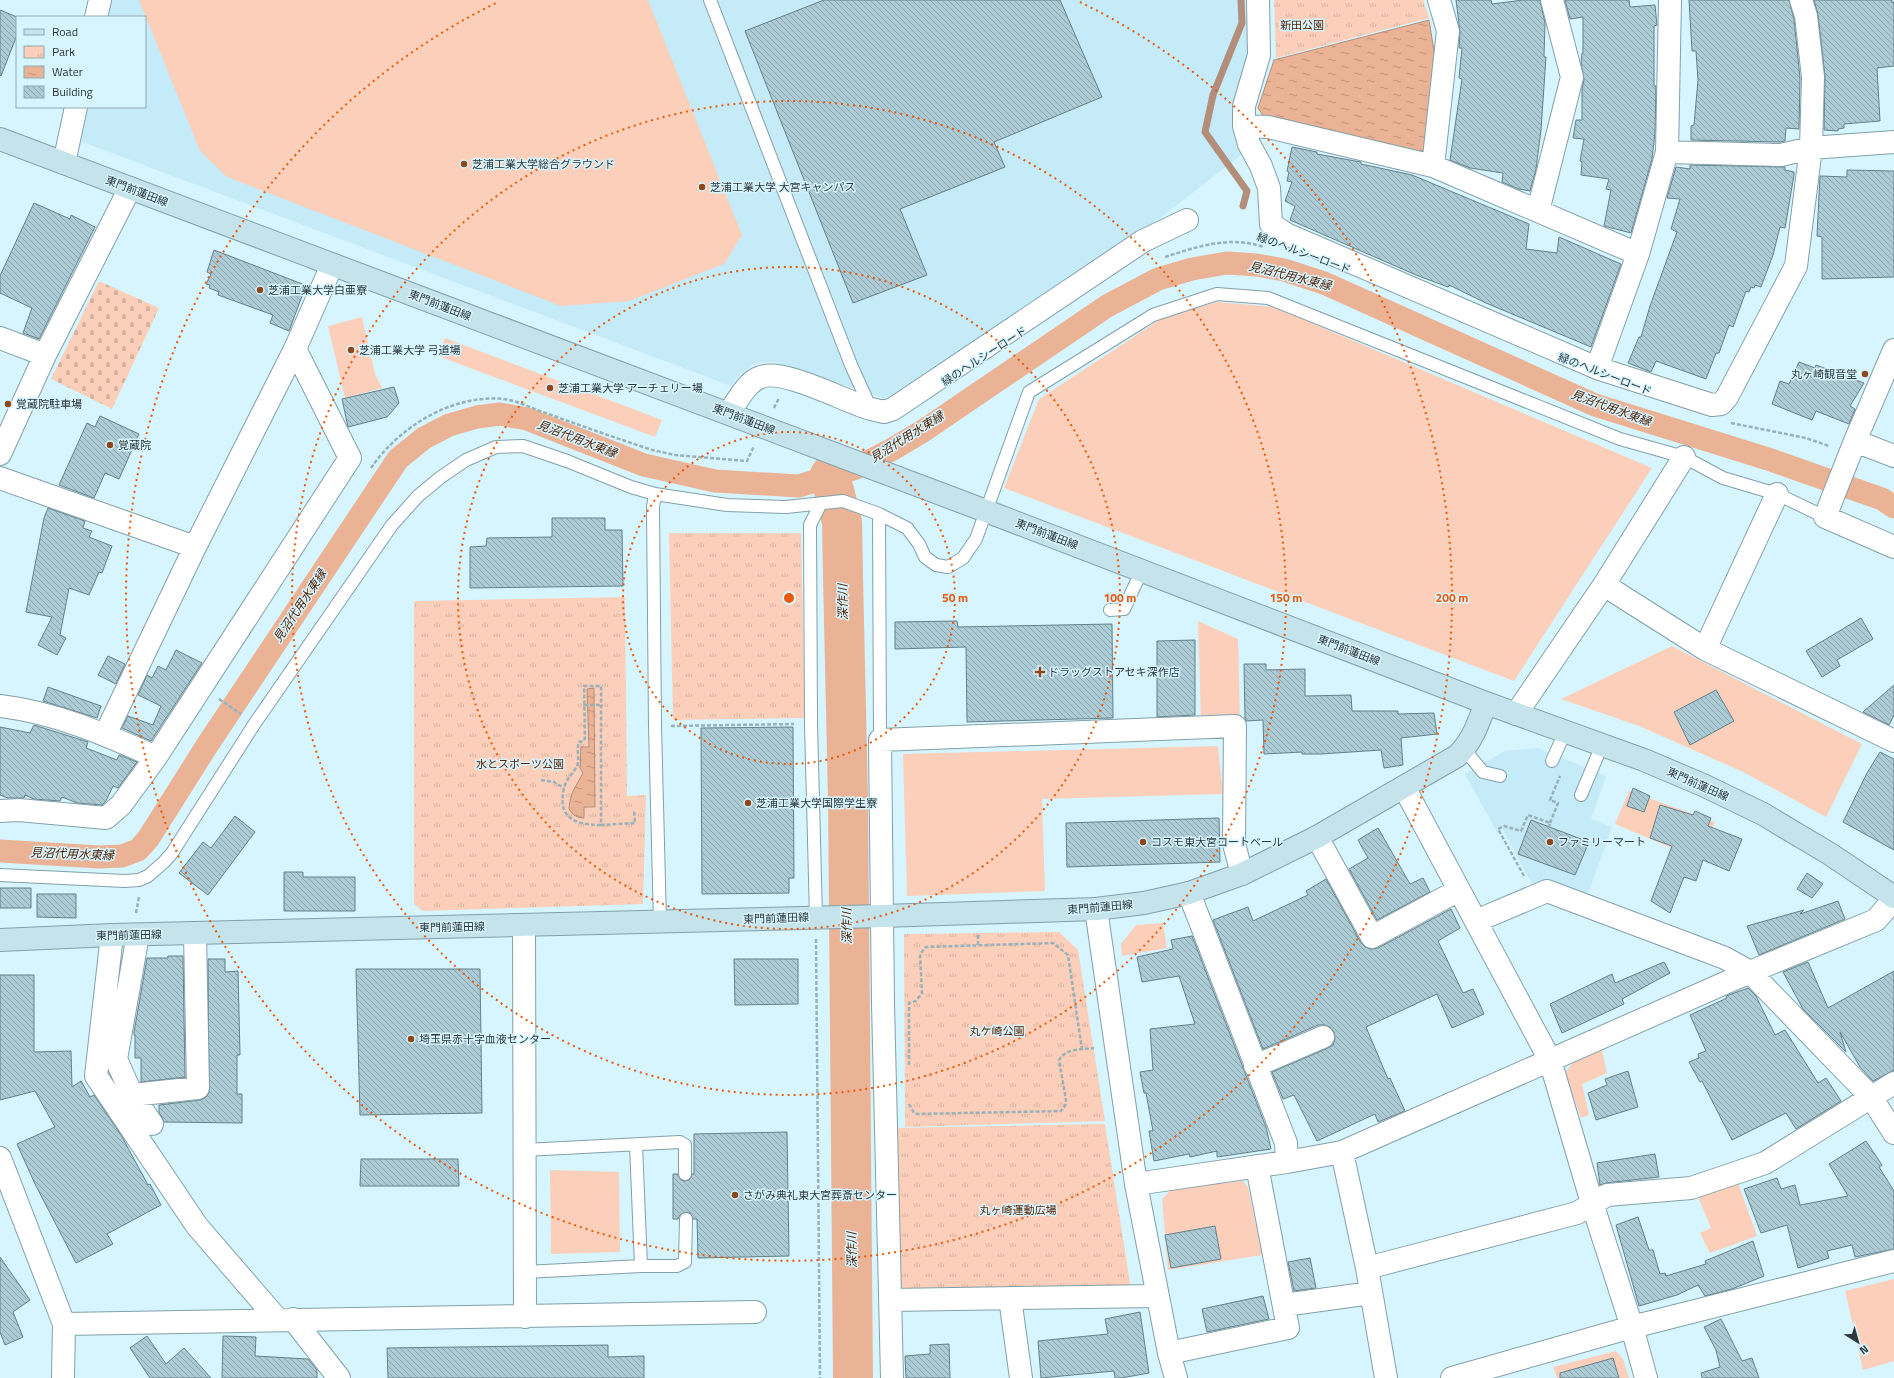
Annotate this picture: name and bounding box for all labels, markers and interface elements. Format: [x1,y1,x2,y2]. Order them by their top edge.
legend [16,16,146,108]
park label: 新田公園 [1280,17,1324,33]
text: Road [52,22,78,41]
text: Park [52,42,75,61]
text: Water [52,62,83,81]
text: Building [52,82,93,101]
place label: 芝浦工業大学総合グラウンド [472,156,615,172]
marker: 芝浦工業大学総合グラウンド [459,159,469,169]
street label: 東門前蓮田線 [103,172,171,210]
place label: 芝浦工業大学 大宮キャンパス [710,179,855,195]
marker: 芝浦工業大学 大宮キャンパス [697,182,707,192]
street label: 緑のヘルシーロード [1255,229,1353,277]
water label: 見沼代用水東縁 [1247,256,1335,295]
place label: 芝浦工業大学白亜寮 [268,282,367,298]
marker: 芝浦工業大学白亜寮 [255,285,265,295]
street label: 東門前蓮田線 [406,286,474,324]
street label: 緑のヘルシーロード [938,322,1030,390]
place label: 芝浦工業大学 弓道場 [359,342,460,358]
marker: 芝浦工業大学 弓道場 [346,345,356,355]
street label: 緑のヘルシーロード [1556,349,1654,399]
place label: 丸ヶ崎観音堂 [1791,366,1857,382]
marker: 丸ヶ崎観音堂 [1860,369,1870,379]
place label: 芝浦工業大学 アーチェリー場 [558,380,703,396]
marker: 芝浦工業大学 アーチェリー場 [545,383,555,393]
water label: 見沼代用水東縁 [1568,384,1656,432]
place label: 覚蔵院駐車場 [16,396,82,412]
marker: 覚蔵院駐車場 [3,399,13,409]
street label: 東門前蓮田線 [710,400,778,438]
water label: 見沼代用水東縁 [866,405,949,467]
water label: 見沼代用水東縁 [535,415,622,463]
place label: 覚蔵院 [118,437,151,453]
marker: 覚蔵院 [105,440,115,450]
street label: 東門前蓮田線 [1013,515,1081,553]
water label: 見沼代用水東縁 [268,564,332,646]
water label: 深作川 [833,582,852,620]
text: 50 m [942,588,968,607]
text: 100 m [1104,588,1136,607]
text: 150 m [1270,588,1302,607]
text: 200 m [1436,588,1468,607]
centre of rings [782,591,796,605]
street label: 東門前蓮田線 [1315,631,1383,669]
place label: ドラッグストアセキ深作店 [1048,664,1180,680]
marker: ドラッグストアセキ深作店 [1035,667,1045,677]
park label: 水とスポーツ公園 [476,756,564,772]
street label: 東門前蓮田線 [1665,763,1731,805]
place label: 芝浦工業大学国際学生寮 [756,795,877,811]
marker: 芝浦工業大学国際学生寮 [743,798,753,808]
place label: コスモ東大宮コートベール [1151,834,1283,850]
place label: ファミリーマート [1558,834,1646,850]
marker: コスモ東大宮コートベール [1138,837,1148,847]
marker: ファミリーマート [1545,837,1555,847]
water label: 見沼代用水東縁 [30,843,116,865]
street label: 東門前蓮田線 [1066,896,1134,918]
water label: 深作川 [837,906,856,944]
street label: 東門前蓮田線 [743,909,809,927]
street label: 東門前蓮田線 [419,918,485,936]
street label: 東門前蓮田線 [96,926,162,944]
park label: 丸ケ崎公園 [970,1023,1025,1039]
place label: 埼玉県赤十字血液センター [419,1031,551,1047]
marker: 埼玉県赤十字血液センター [406,1034,416,1044]
place label: さがみ典礼東大宮葬斎センター [743,1187,897,1203]
marker: さがみ典礼東大宮葬斎センター [730,1190,740,1200]
park label: 丸ヶ崎運動広場 [980,1202,1057,1218]
water label: 深作川 [842,1230,861,1268]
north arrow [1838,1322,1878,1362]
text: N [1856,1341,1872,1359]

